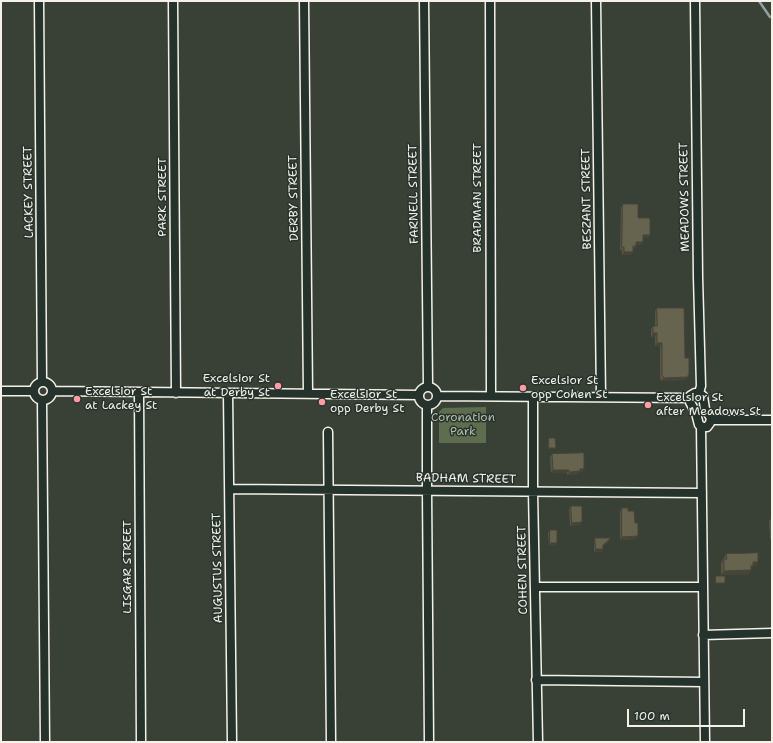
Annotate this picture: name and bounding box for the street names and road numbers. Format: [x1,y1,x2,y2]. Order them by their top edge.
street label: MEADOWS STREET [677,142,693,252]
street label: BRADMAN STREET [471,143,485,253]
street label: FARNELL STREET [406,144,422,244]
street label: LACKEY STREET [21,146,37,238]
street label: BESZANT STREET [579,148,595,250]
street label: DERBY STREET [286,155,302,241]
street label: PARK STREET [156,157,170,237]
street label: BADHAM STREET [416,471,516,487]
street label: AUGUSTUS STREET [210,513,226,623]
street label: LISGAR STREET [121,520,135,614]
street label: COHEN STREET [515,525,531,615]

